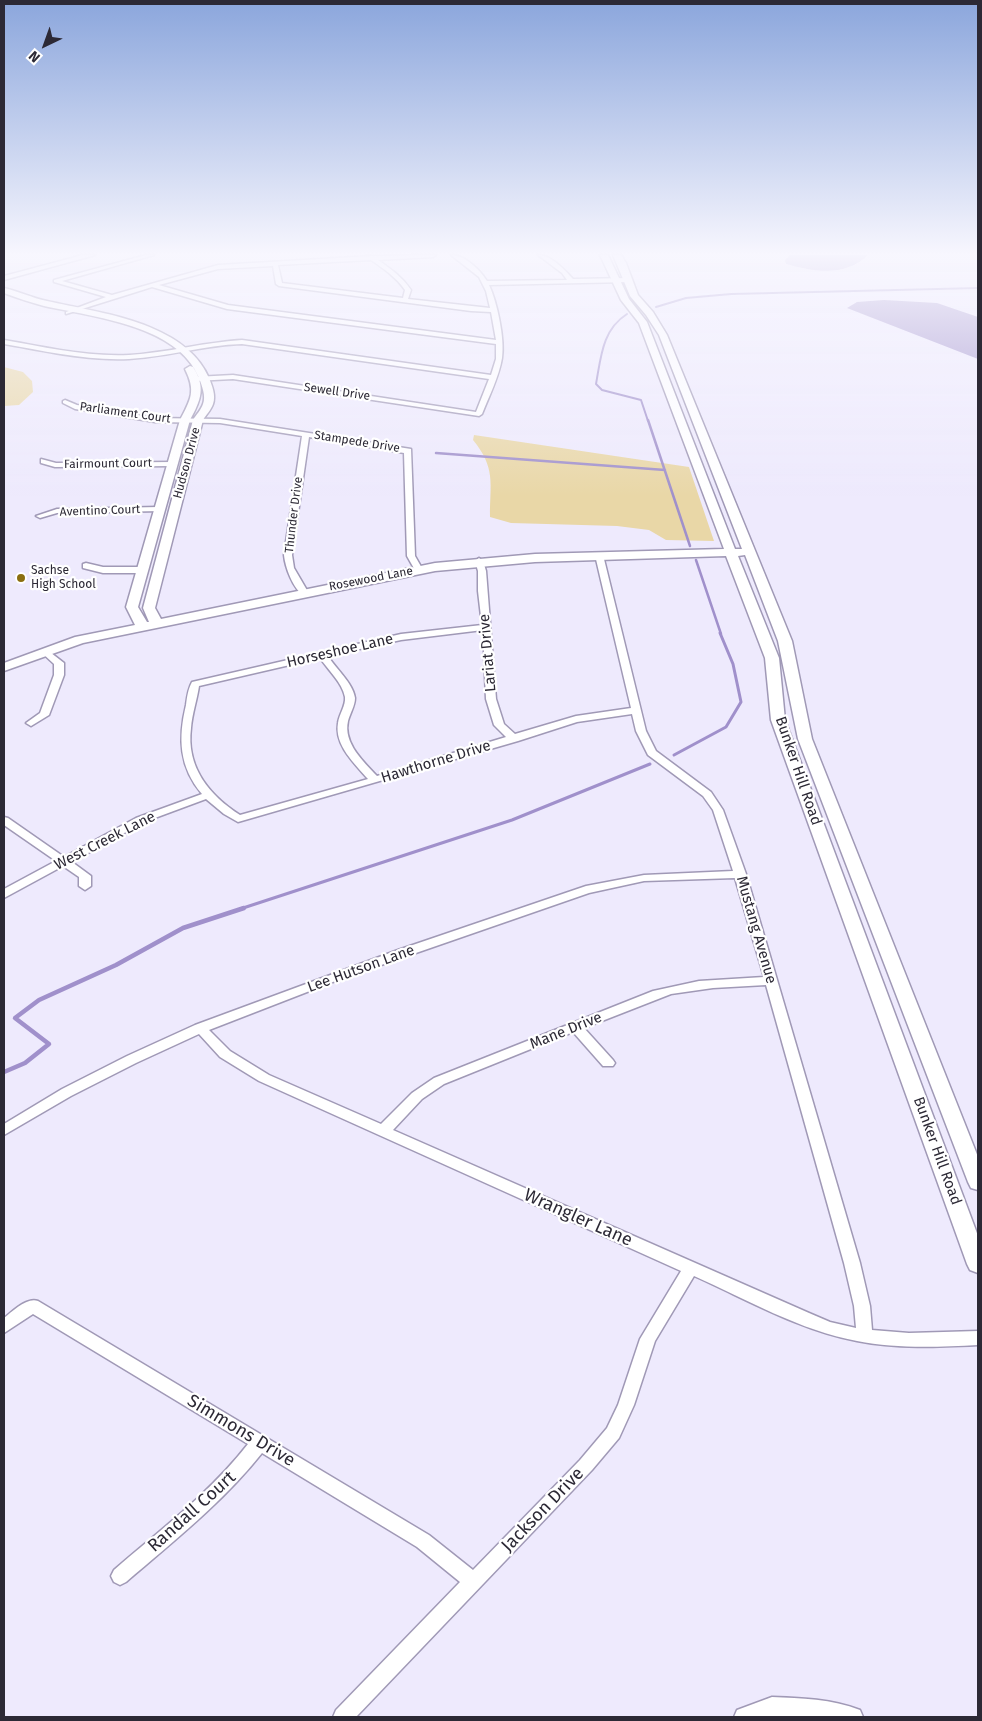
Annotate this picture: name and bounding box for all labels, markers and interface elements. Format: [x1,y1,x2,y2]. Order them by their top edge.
north arrow [20,20,70,70]
text: N [25,47,44,66]
street label: Sewell Drive [303,380,371,404]
street label: Parliament Court [79,399,171,427]
street label: Hudson Drive [171,426,203,500]
street label: Stampede Drive [313,428,401,456]
street label: Fairmount Court [64,456,152,472]
street label: Thunder Drive [282,476,306,554]
street label: Aventino Court [59,502,141,520]
place label: Sachse High School [31,564,96,592]
street label: Rosewood Lane [328,564,414,594]
marker: Sachse High School [15,572,27,584]
street label: Lariat Drive [476,613,500,693]
street label: Horseshoe Lane [285,630,395,672]
street label: Bunker Hill Road [771,714,825,828]
street label: Hawthorne Drive [379,737,493,787]
street label: West Creek Lane [52,808,158,874]
street label: Mustang Avenue [732,874,780,986]
street label: Lee Hutson Lane [305,941,417,997]
street label: Mane Drive [527,1008,605,1054]
street label: Bunker Hill Road [909,1094,965,1208]
street label: Wrangler Lane [520,1184,636,1252]
street label: Simmons Drive [183,1390,299,1472]
street label: Jackson Drive [497,1463,589,1557]
street label: Randall Court [144,1467,240,1557]

